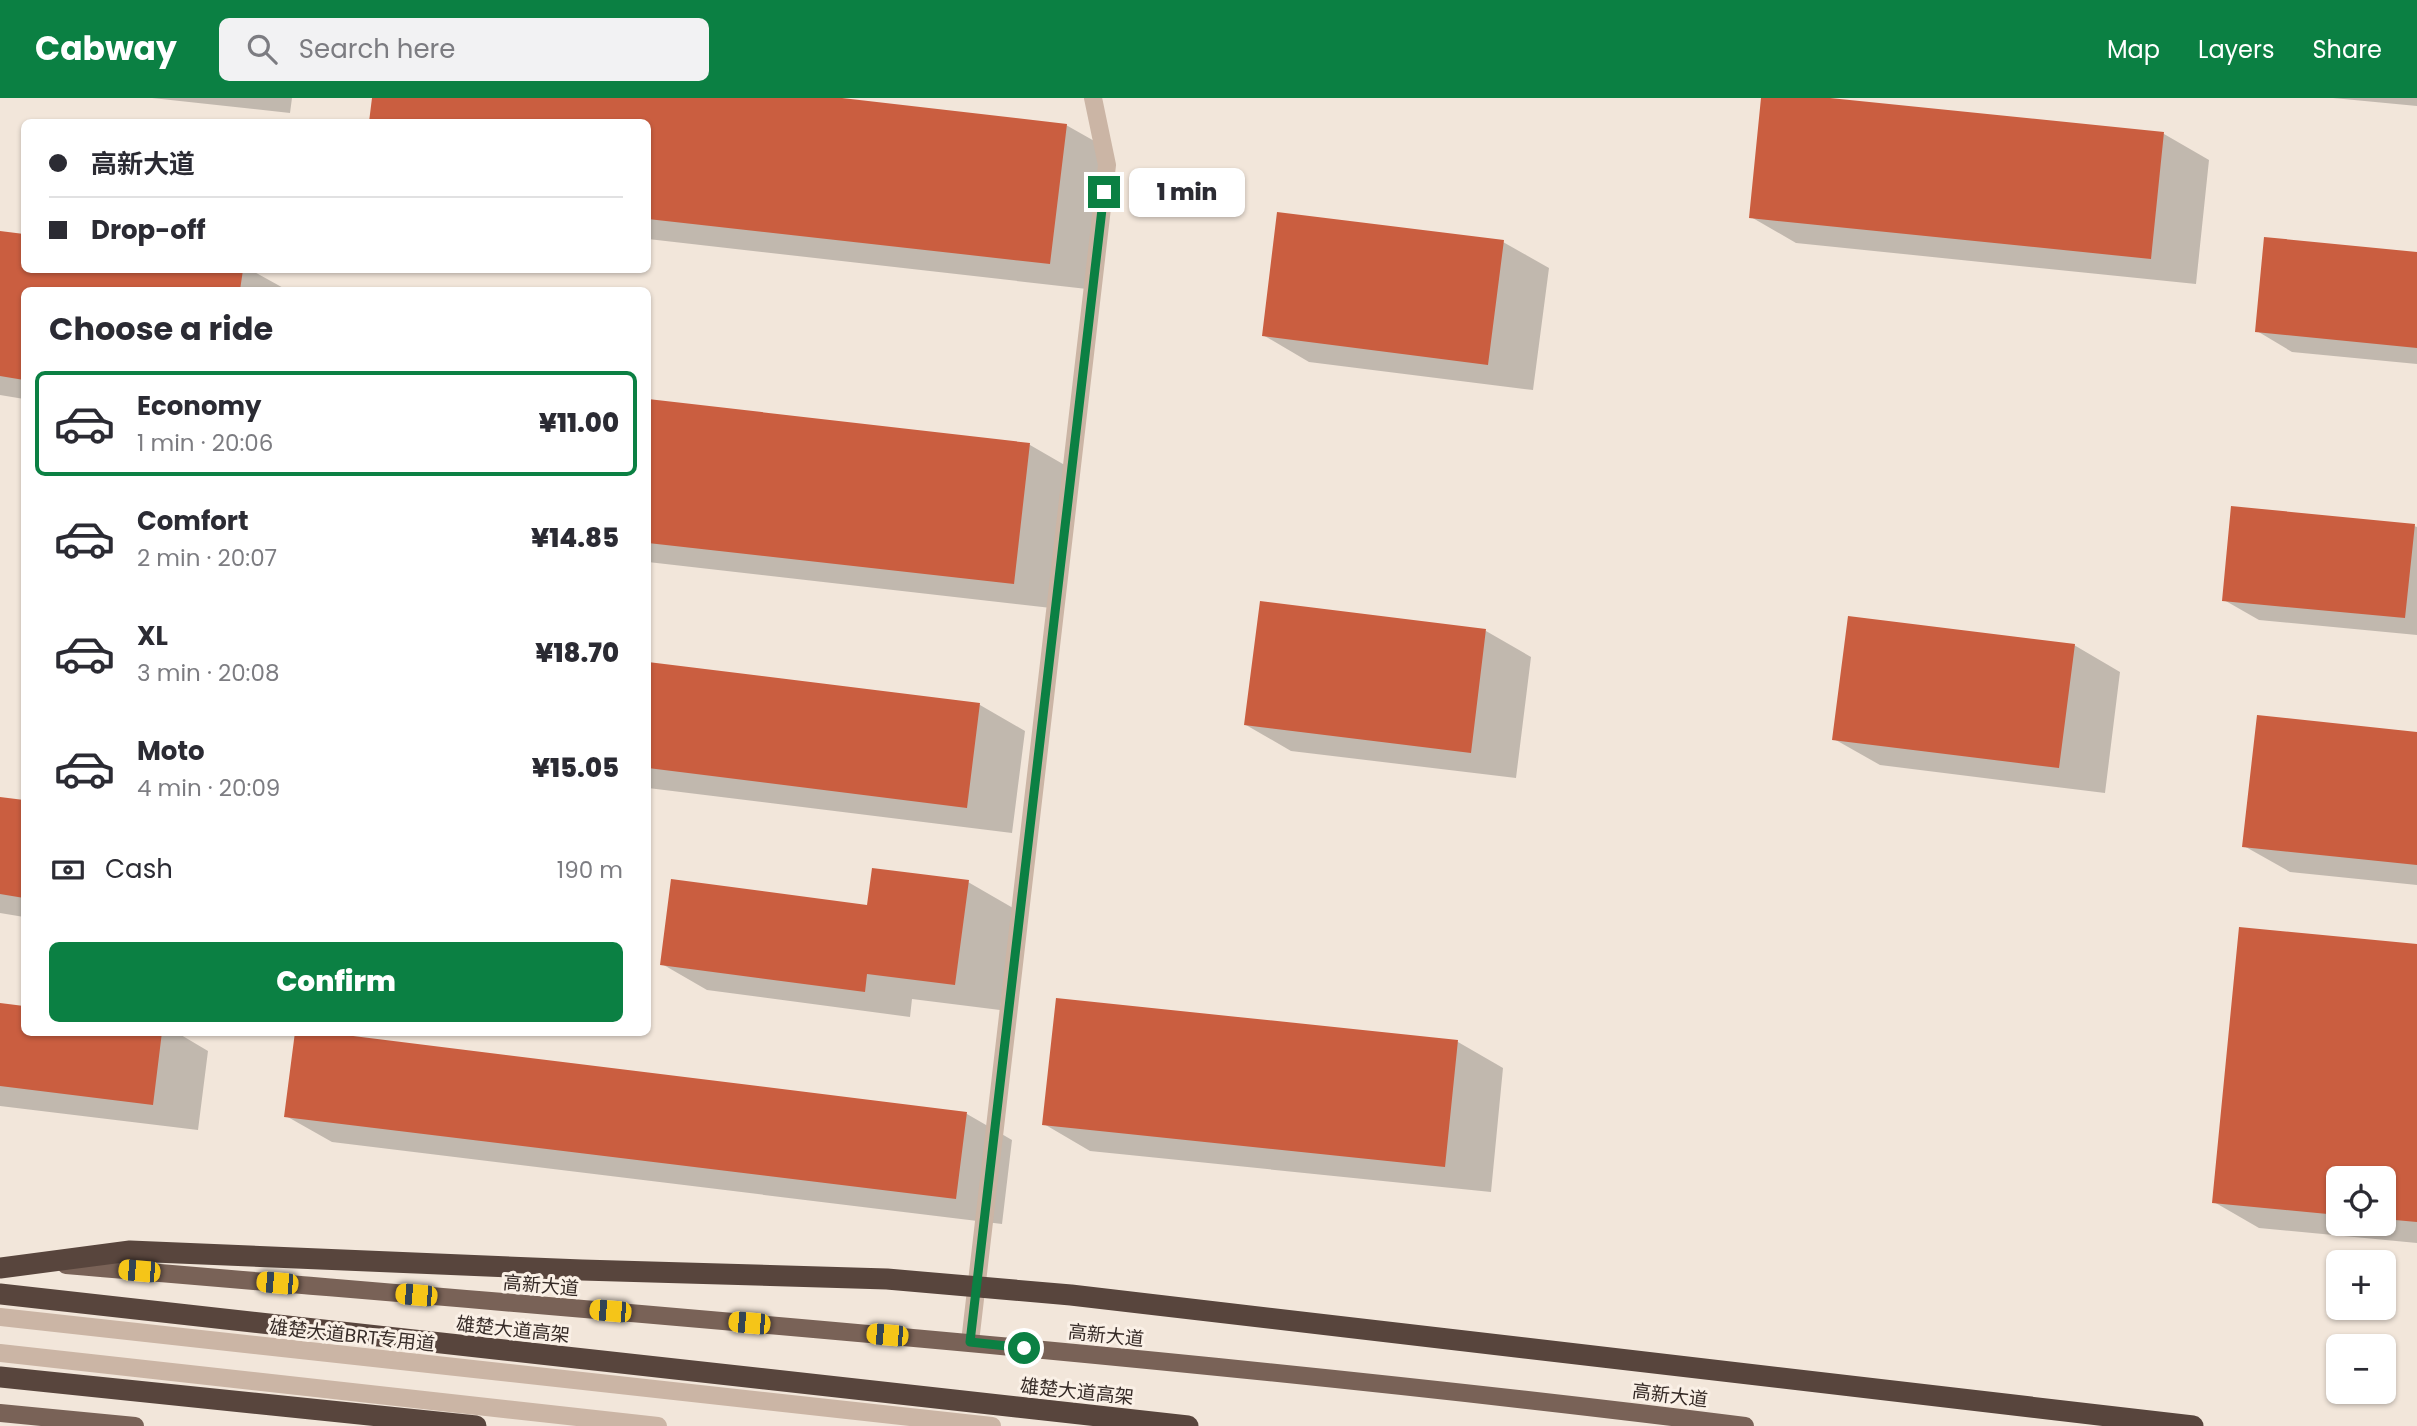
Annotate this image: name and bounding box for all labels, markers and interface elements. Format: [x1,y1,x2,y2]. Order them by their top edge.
search box [219,18,709,81]
text: Cabway [35,25,177,72]
icon: search [243,30,281,68]
text: Search here [299,31,455,67]
text: Map [2107,33,2160,66]
text: Layers [2198,33,2274,66]
text: Share [2312,33,2382,66]
text: 高新大道 [91,146,195,182]
callout: 1 min [1128,168,1244,217]
route end [1088,176,1120,208]
text: 1 min [1157,176,1217,208]
text: Drop-off [91,212,206,248]
text: Choose a ride [49,306,273,351]
text: Economy [137,388,261,424]
icon: car [53,392,116,455]
text: ¥11.00 [539,405,619,441]
text: 1 min · 20:06 [137,427,273,459]
text: Comfort [137,503,249,539]
icon: car [53,507,116,570]
text: ¥14.85 [531,520,619,556]
text: 2 min · 20:07 [137,542,277,574]
text: XL [137,618,168,654]
icon: car [53,622,116,685]
text: ¥18.70 [535,635,619,671]
text: 3 min · 20:08 [137,657,279,689]
text: Moto [137,733,205,769]
icon: car [53,737,116,800]
text: ¥15.05 [532,750,619,786]
text: 4 min · 20:09 [137,772,280,804]
icon: cash [49,851,87,889]
text: Cash [105,851,173,887]
text: 190 m [557,854,623,886]
button: Confirm [49,942,623,1022]
map controls [2326,1166,2396,1404]
button: locate [2326,1166,2396,1236]
button: + [2326,1250,2396,1320]
car [118,1259,161,1283]
street label: 高新大道 [502,1269,580,1302]
car [256,1271,299,1295]
car [395,1283,438,1307]
car [589,1299,632,1323]
street label: 雄楚大道高架 [455,1310,571,1349]
car [728,1311,771,1335]
street label: 雄楚大道BRT专用道 [268,1313,436,1358]
street label: 高新大道 [1067,1318,1145,1353]
car [866,1323,909,1347]
route start [1008,1332,1040,1364]
button: − [2326,1334,2396,1404]
street label: 雄楚大道高架 [1019,1372,1135,1411]
street label: 高新大道 [1631,1377,1709,1414]

